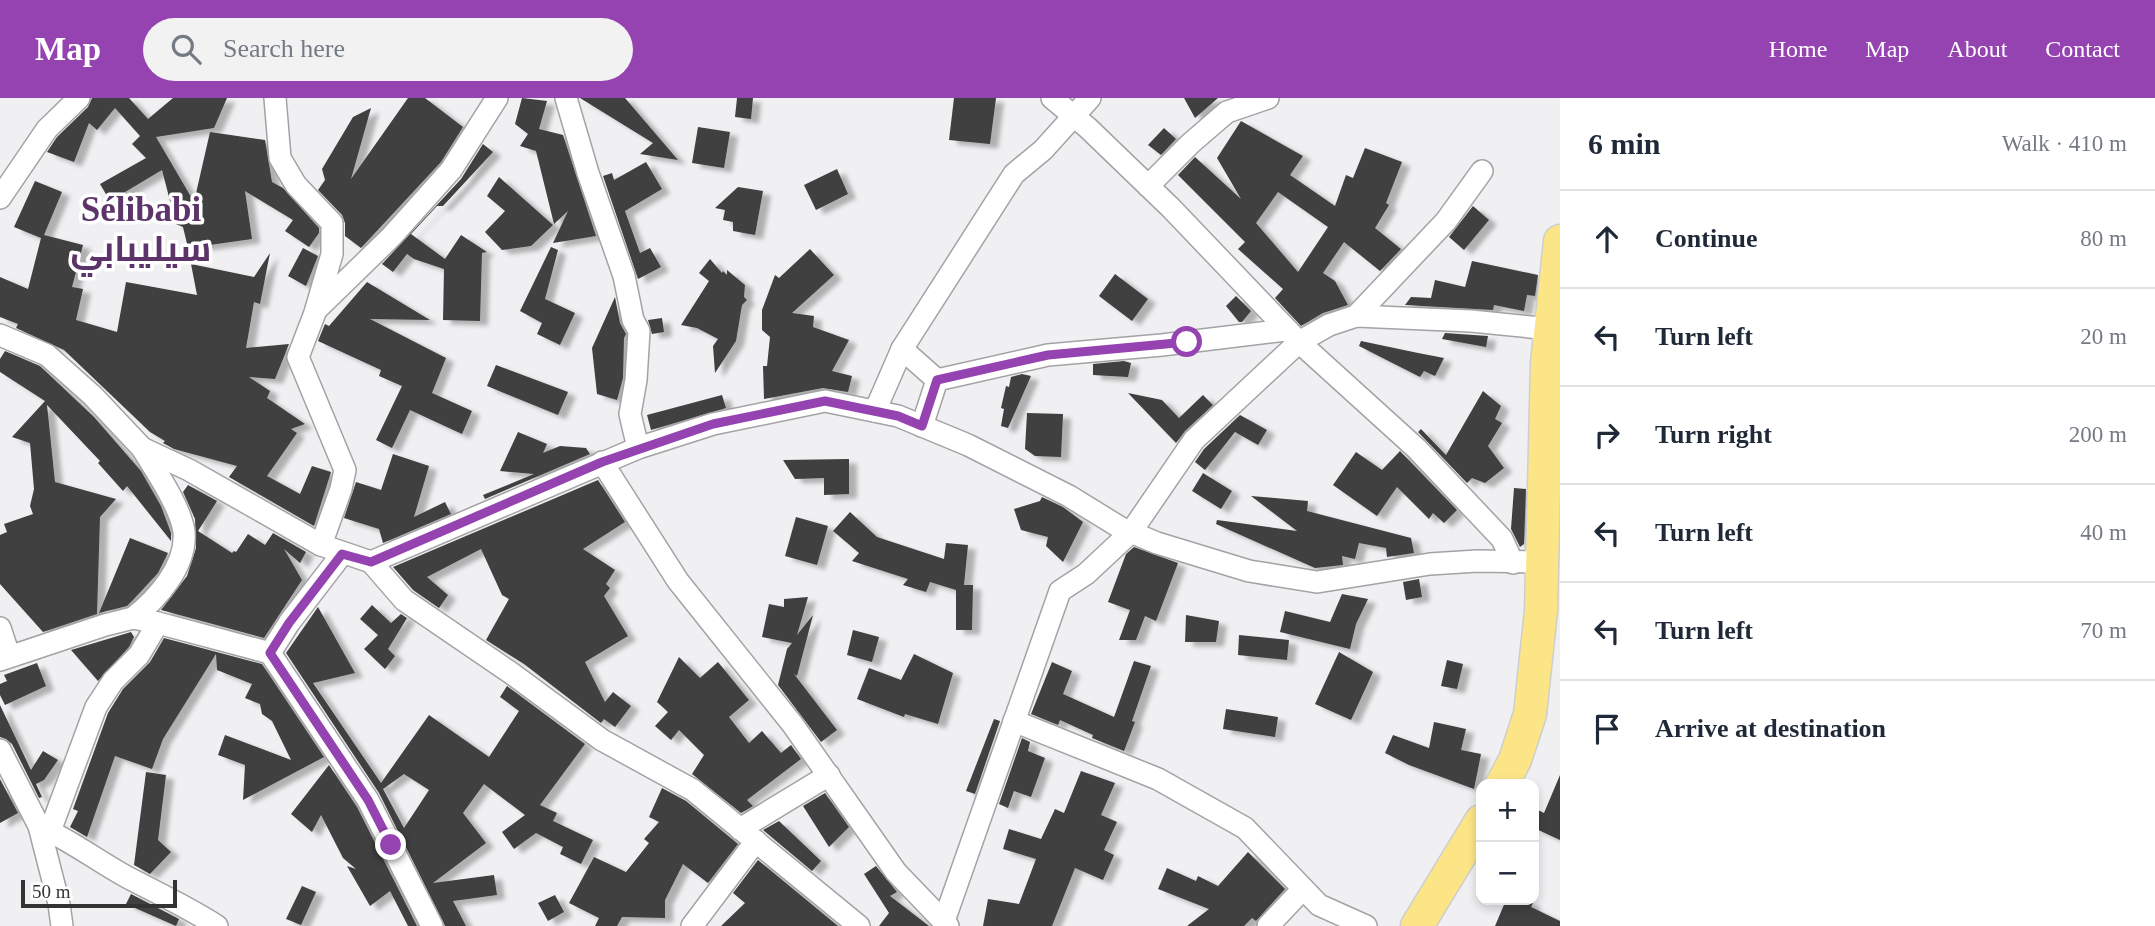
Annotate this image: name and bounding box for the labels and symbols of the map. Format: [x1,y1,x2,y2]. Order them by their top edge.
district label: Sélibabi سيليبابي [71,190,211,277]
route start [1171,326,1202,357]
route end [375,829,406,860]
scale bar [21,877,177,909]

